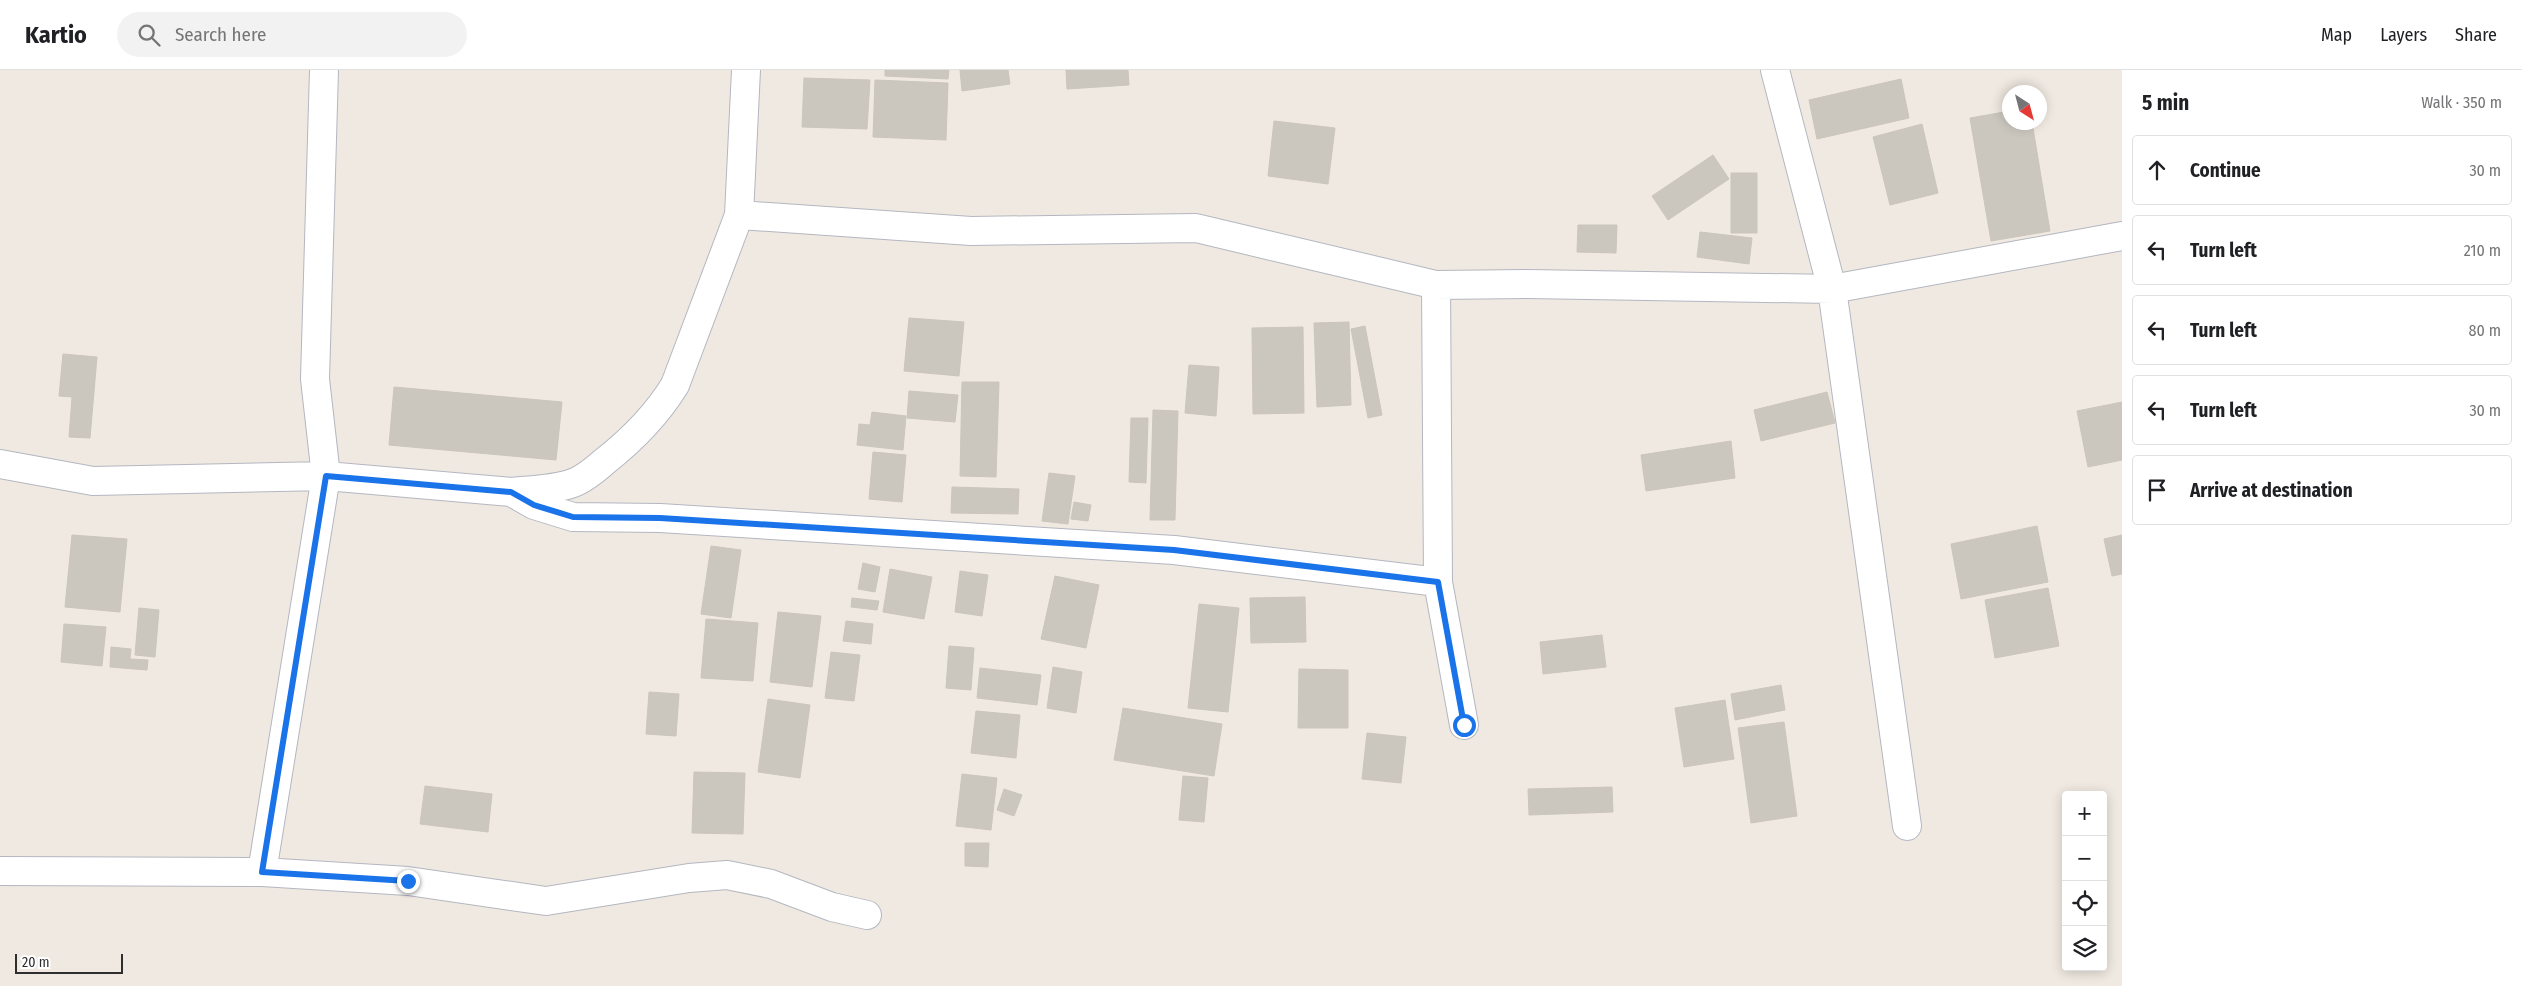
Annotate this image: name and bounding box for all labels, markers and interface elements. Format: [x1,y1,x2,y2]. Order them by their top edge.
search box [117,12,467,57]
text: Kartio [25,21,87,49]
icon: search [135,21,163,49]
text: Search here [175,23,266,46]
text: Map [2321,24,2352,46]
text: Layers [2380,24,2427,46]
text: Share [2455,24,2497,46]
north arrow [2002,85,2047,130]
text: 5 min [2142,90,2189,116]
text: Walk · 350 m [2421,93,2502,112]
icon: ahead [2143,156,2171,184]
text: Continue [2190,159,2261,182]
text: 30 m [2469,161,2501,180]
icon: left [2143,236,2171,264]
text: Turn left [2190,239,2257,262]
text: 210 m [2464,241,2501,260]
icon: left [2143,316,2171,344]
text: Turn left [2190,319,2257,342]
text: 80 m [2469,321,2501,340]
icon: left [2143,396,2171,424]
text: Turn left [2190,399,2257,422]
text: 30 m [2469,401,2501,420]
icon: arrive [2143,476,2171,504]
text: Arrive at destination [2190,479,2353,502]
route start [1453,714,1476,737]
map controls [2062,791,2107,971]
button: + [2062,791,2107,836]
button: − [2062,836,2107,881]
route end [397,870,420,893]
button: locate [2062,881,2107,926]
button: layers [2062,926,2107,971]
scale bar [15,951,122,974]
text: 20 m [22,954,50,971]

